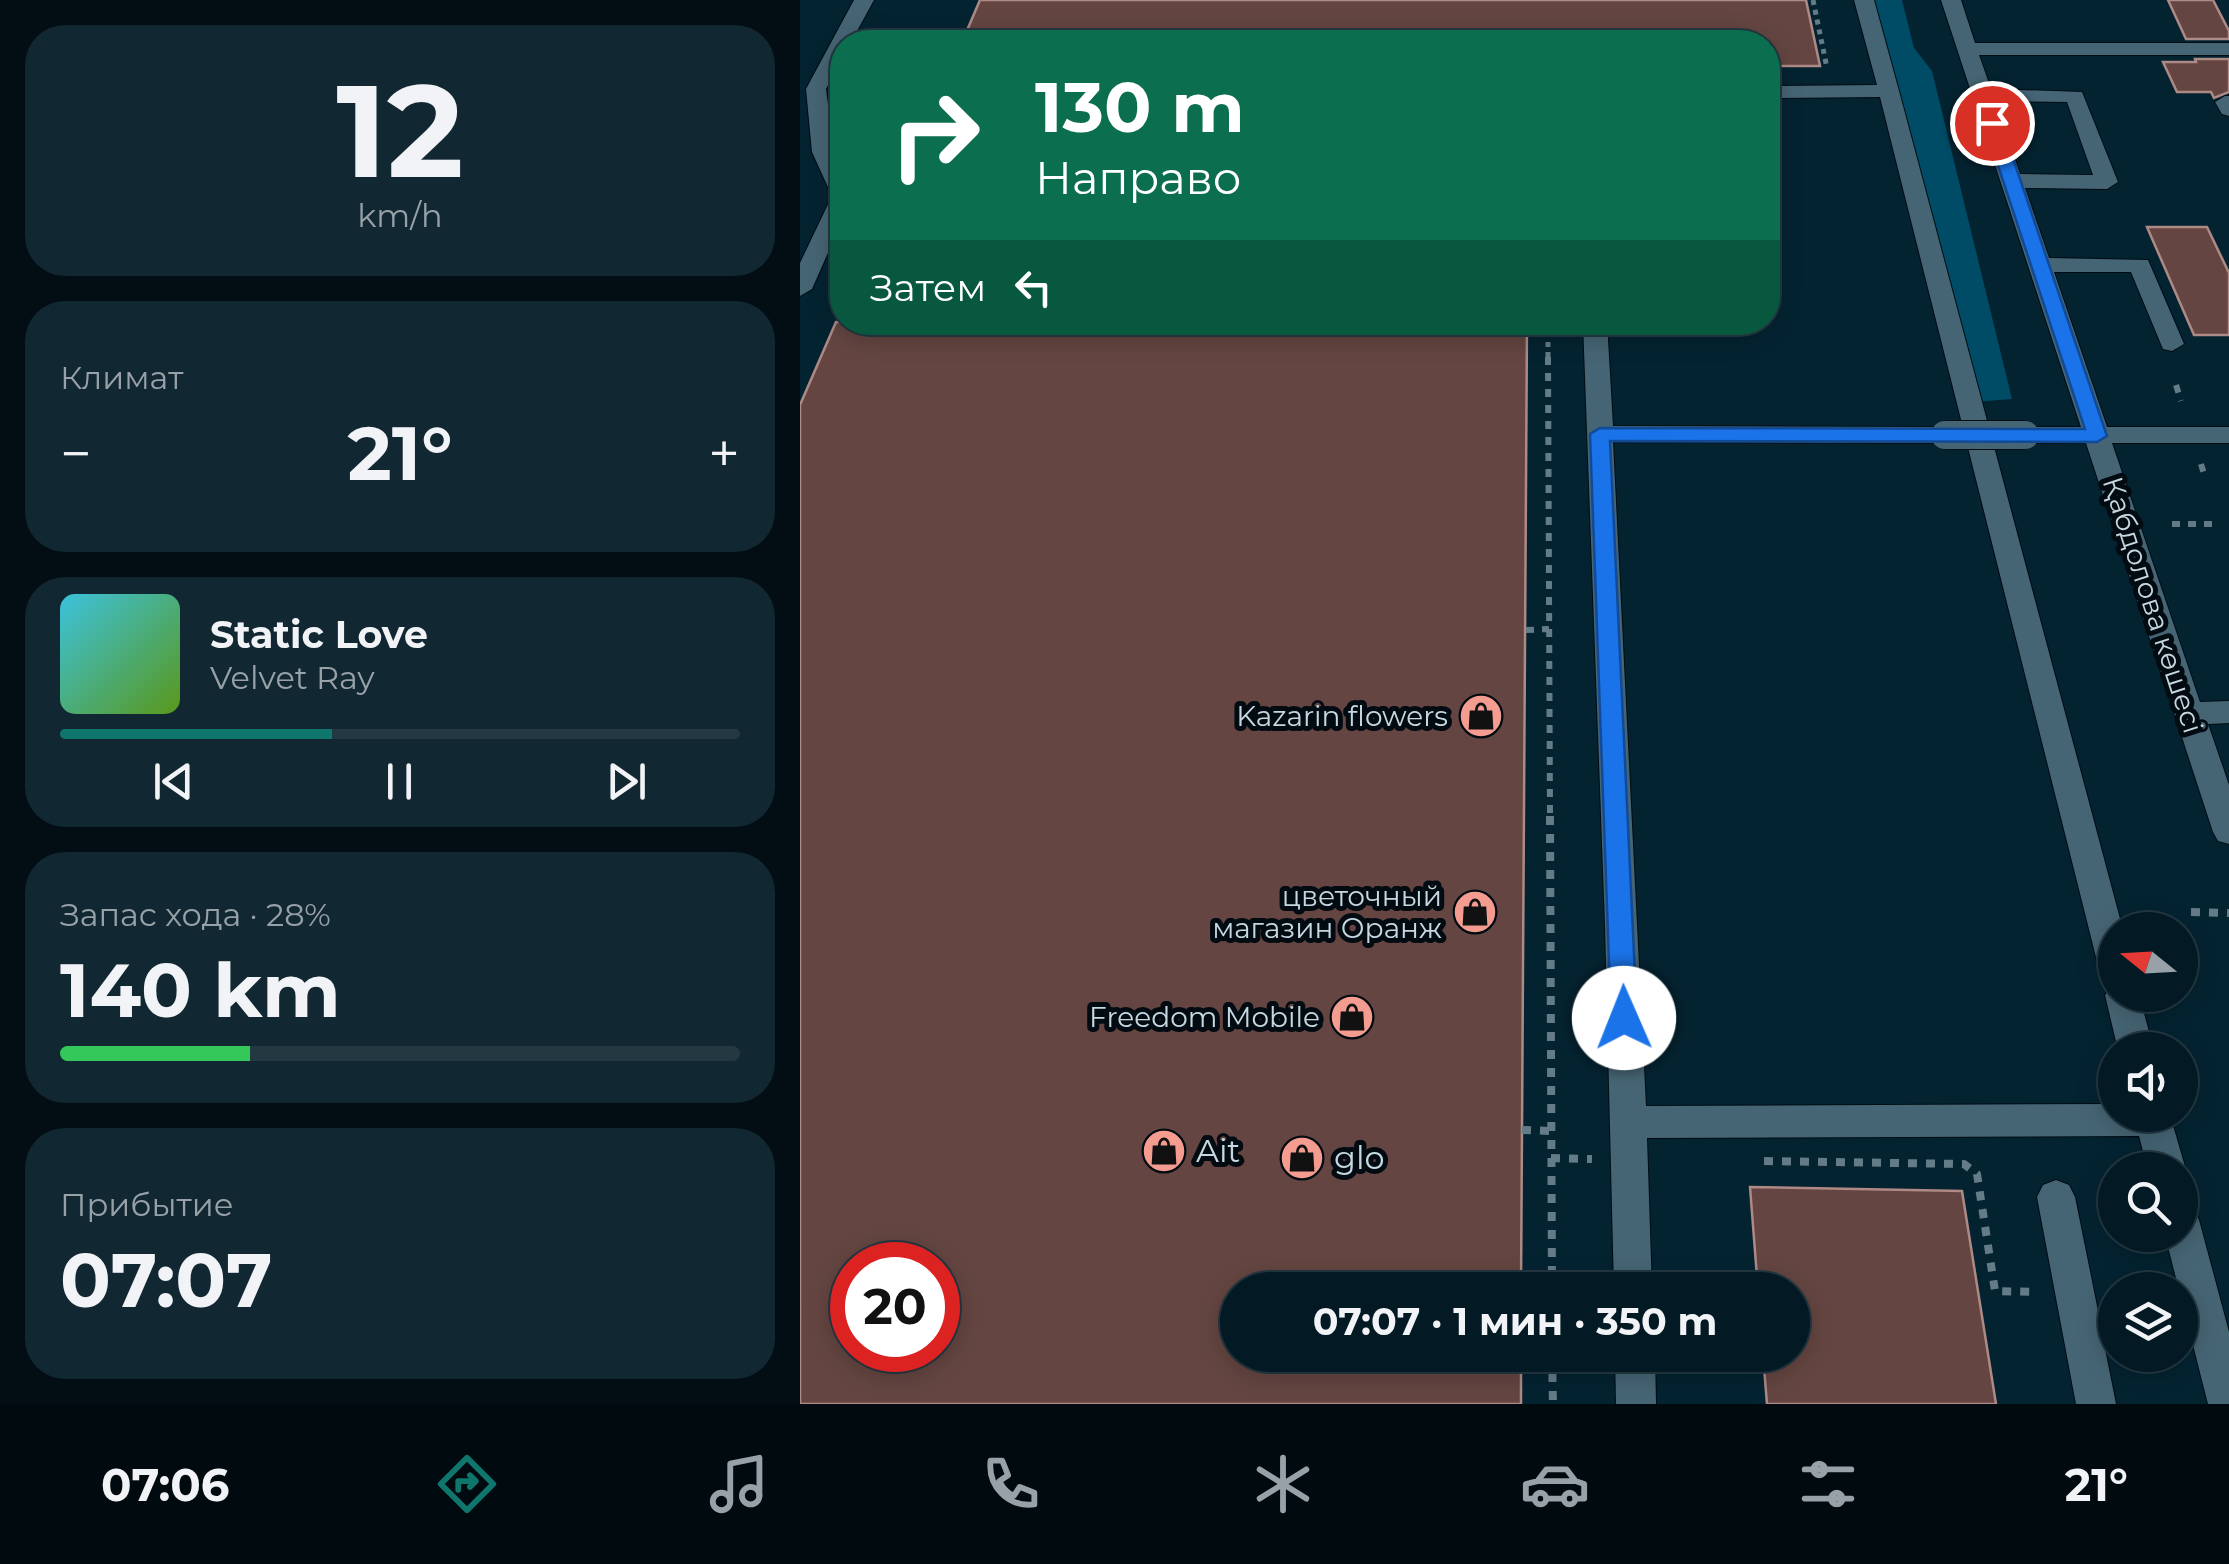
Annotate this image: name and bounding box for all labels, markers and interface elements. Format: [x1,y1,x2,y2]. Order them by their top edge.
text: 12 [336,51,464,210]
text: 130 m [1035,64,1245,150]
icon: right [870,70,1000,200]
pin [1950,81,2035,166]
icon: arrive [1965,96,2020,151]
text: Направо [1035,150,1241,205]
text: km/h [357,196,443,235]
icon: left [1006,260,1061,315]
text: Затем [870,264,986,311]
text: Климат [60,358,183,397]
text: 21° [347,407,453,499]
text: − [60,420,92,487]
text: + [708,420,740,487]
street label: Қабдолова көшесі [2095,472,2211,738]
text: Static Love [210,611,428,658]
text: Velvet Ray [210,658,375,697]
shop icon: Kazarin flowers [1458,693,1504,739]
place label: Kazarin flowers [1236,699,1448,733]
icon: previous [146,754,201,809]
icon: pause [372,754,427,809]
icon: next [599,754,654,809]
place label: цветочный магазин Оранж [1212,879,1442,945]
shop icon: цветочный магазин Оранж [1452,889,1498,935]
text: Запас хода · 28% [60,895,331,934]
north arrow [2098,912,2198,1012]
map controls [2098,912,2198,1372]
text: 140 km [60,944,341,1036]
position arrow [1572,966,1676,1070]
shop icon: Freedom Mobile [1329,994,1375,1040]
place label: Freedom Mobile [1089,1000,1320,1034]
button: sound [2098,1032,2198,1132]
shop icon: Ait [1141,1128,1187,1174]
place label: Ait [1196,1131,1240,1170]
shop icon: glo [1279,1135,1325,1181]
place label: glo [1334,1138,1385,1177]
button: search [2098,1152,2198,1252]
text: Прибытие [60,1185,234,1224]
text: 07:07 [60,1234,272,1326]
speed limit sign: 20 [830,1242,960,1372]
button: layers [2098,1272,2198,1372]
text: 07:07 · 1 мин · 350 m [1313,1298,1717,1345]
icon: directions [432,1449,502,1519]
icon: music [704,1449,774,1519]
icon: phone [976,1449,1046,1519]
icon: climate [1248,1449,1318,1519]
icon: car [1520,1449,1590,1519]
icon: filters [1793,1449,1863,1519]
text: 07:06 [101,1457,230,1512]
text: 21° [2065,1457,2128,1512]

